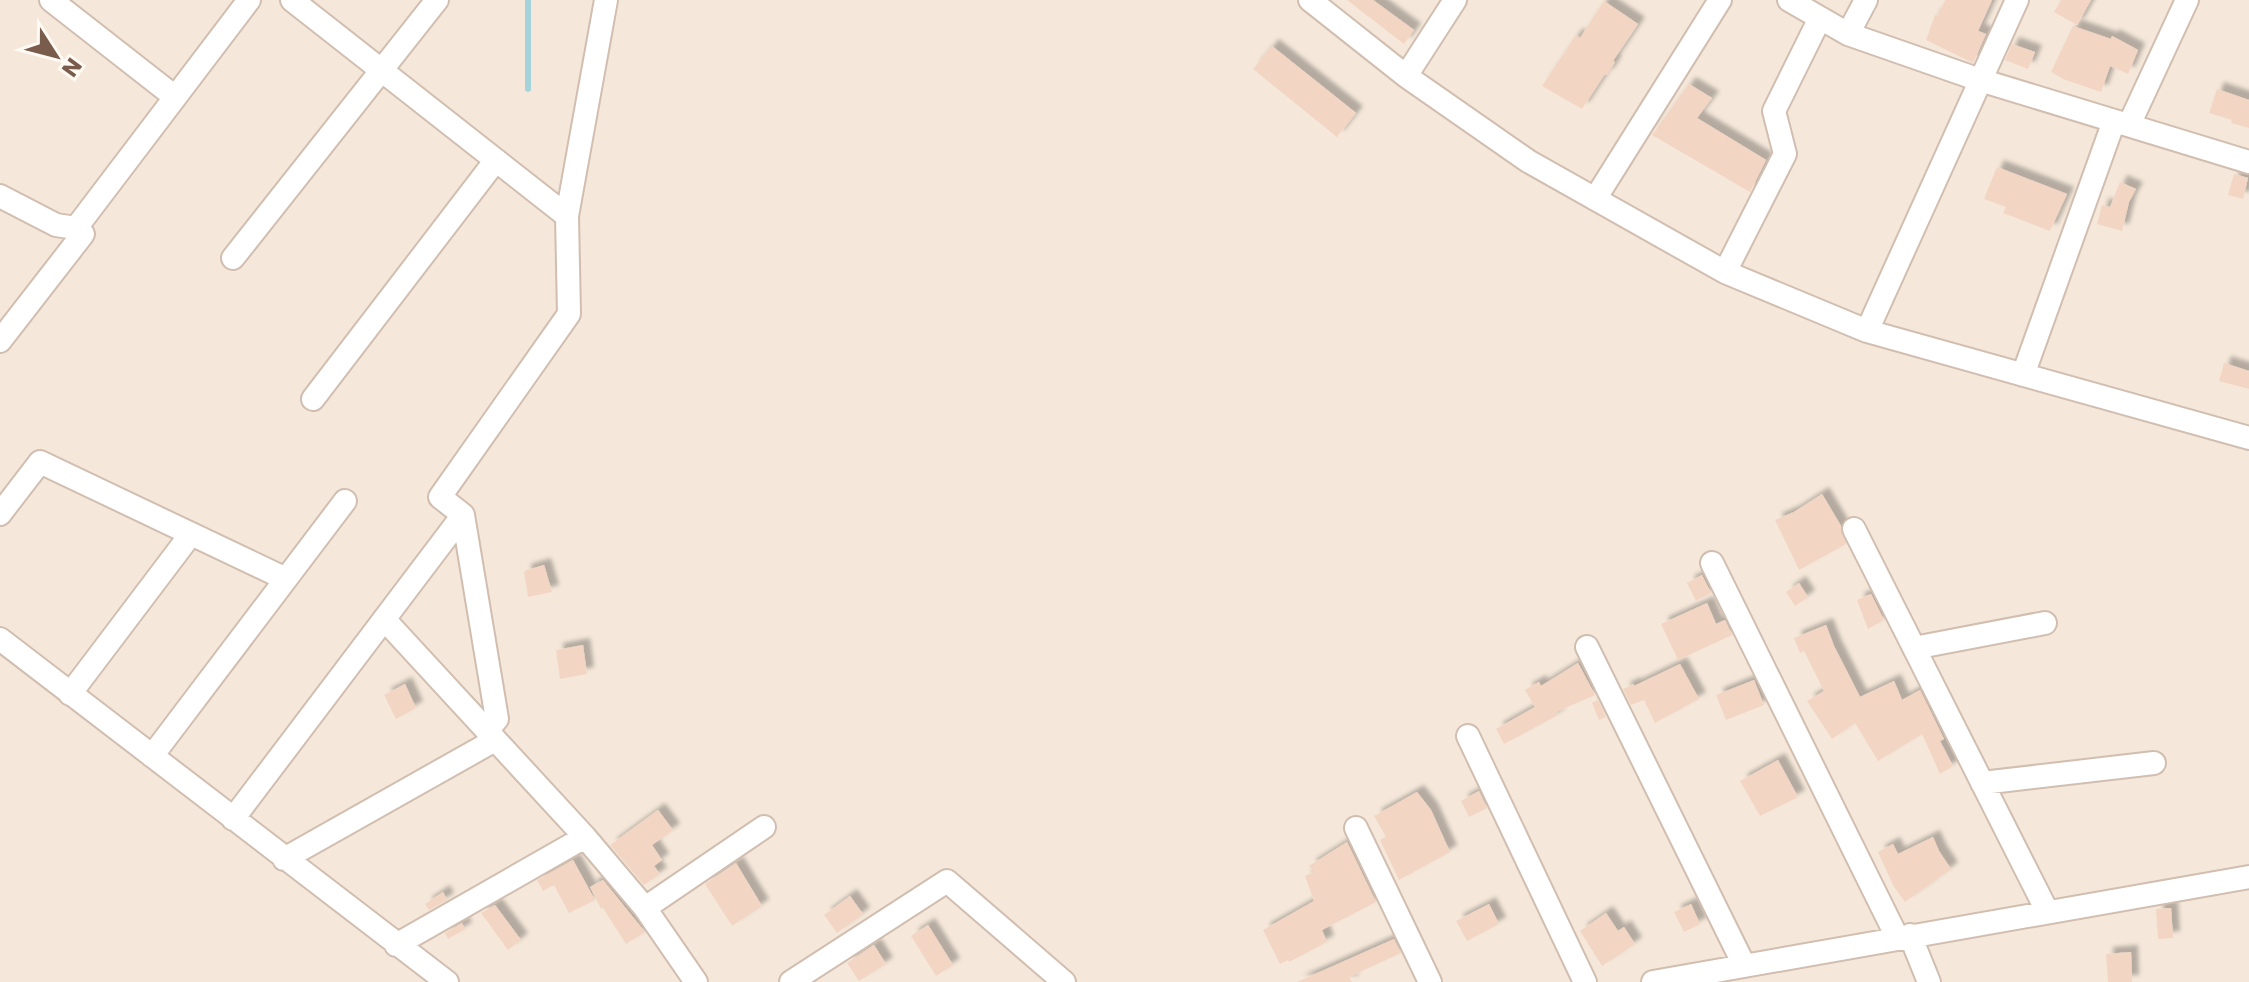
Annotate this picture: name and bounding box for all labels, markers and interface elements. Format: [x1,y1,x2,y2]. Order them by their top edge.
north arrow [16,16,96,96]
text: N [54,52,89,83]

